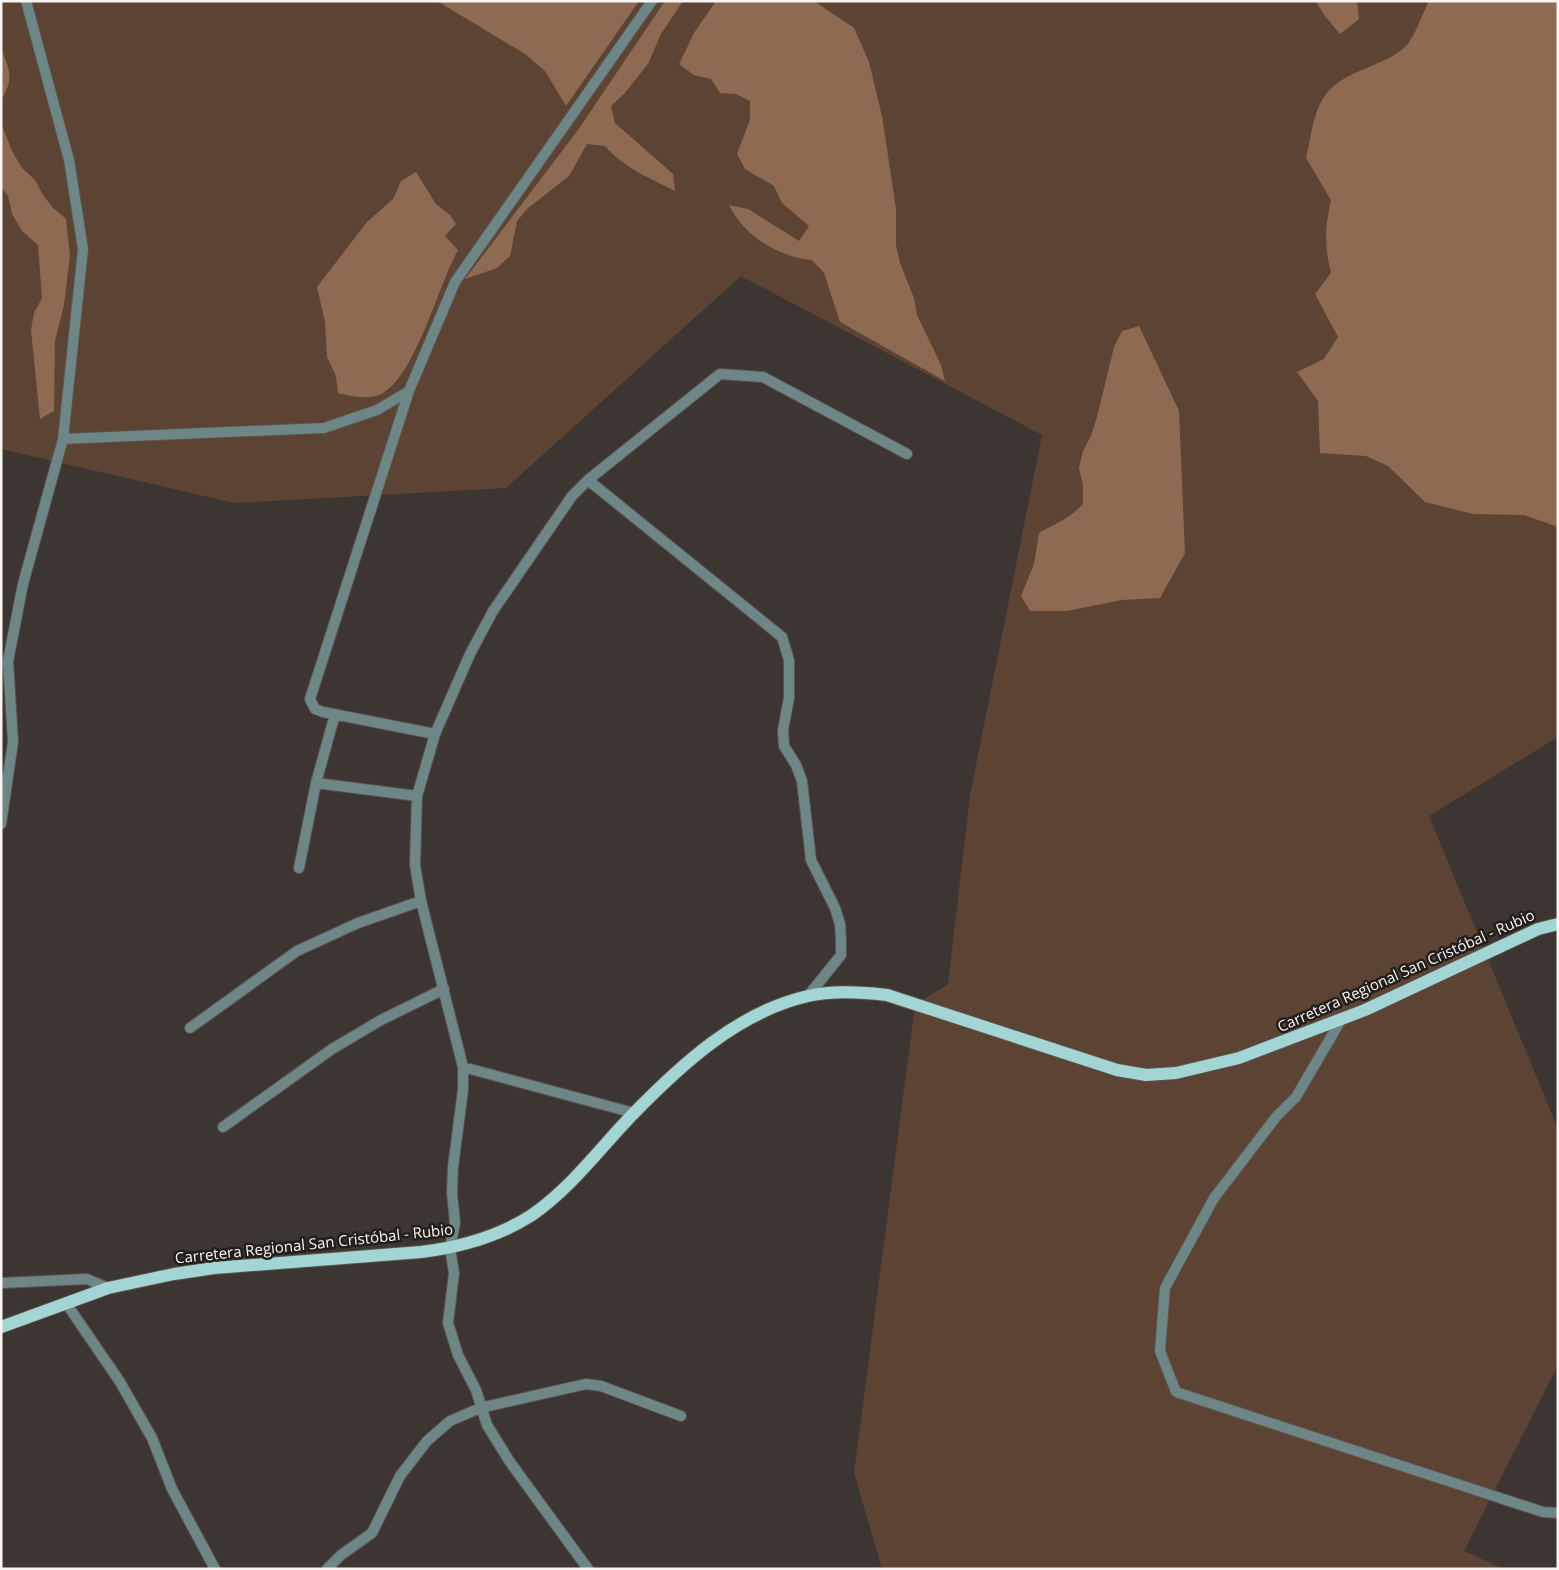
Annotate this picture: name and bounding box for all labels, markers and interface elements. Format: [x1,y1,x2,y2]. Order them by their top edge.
street label: Carretera Regional San Cristóbal - Rubio [1274,904,1537,1036]
street label: Carretera Regional San Cristóbal - Rubio [174,1218,454,1268]

